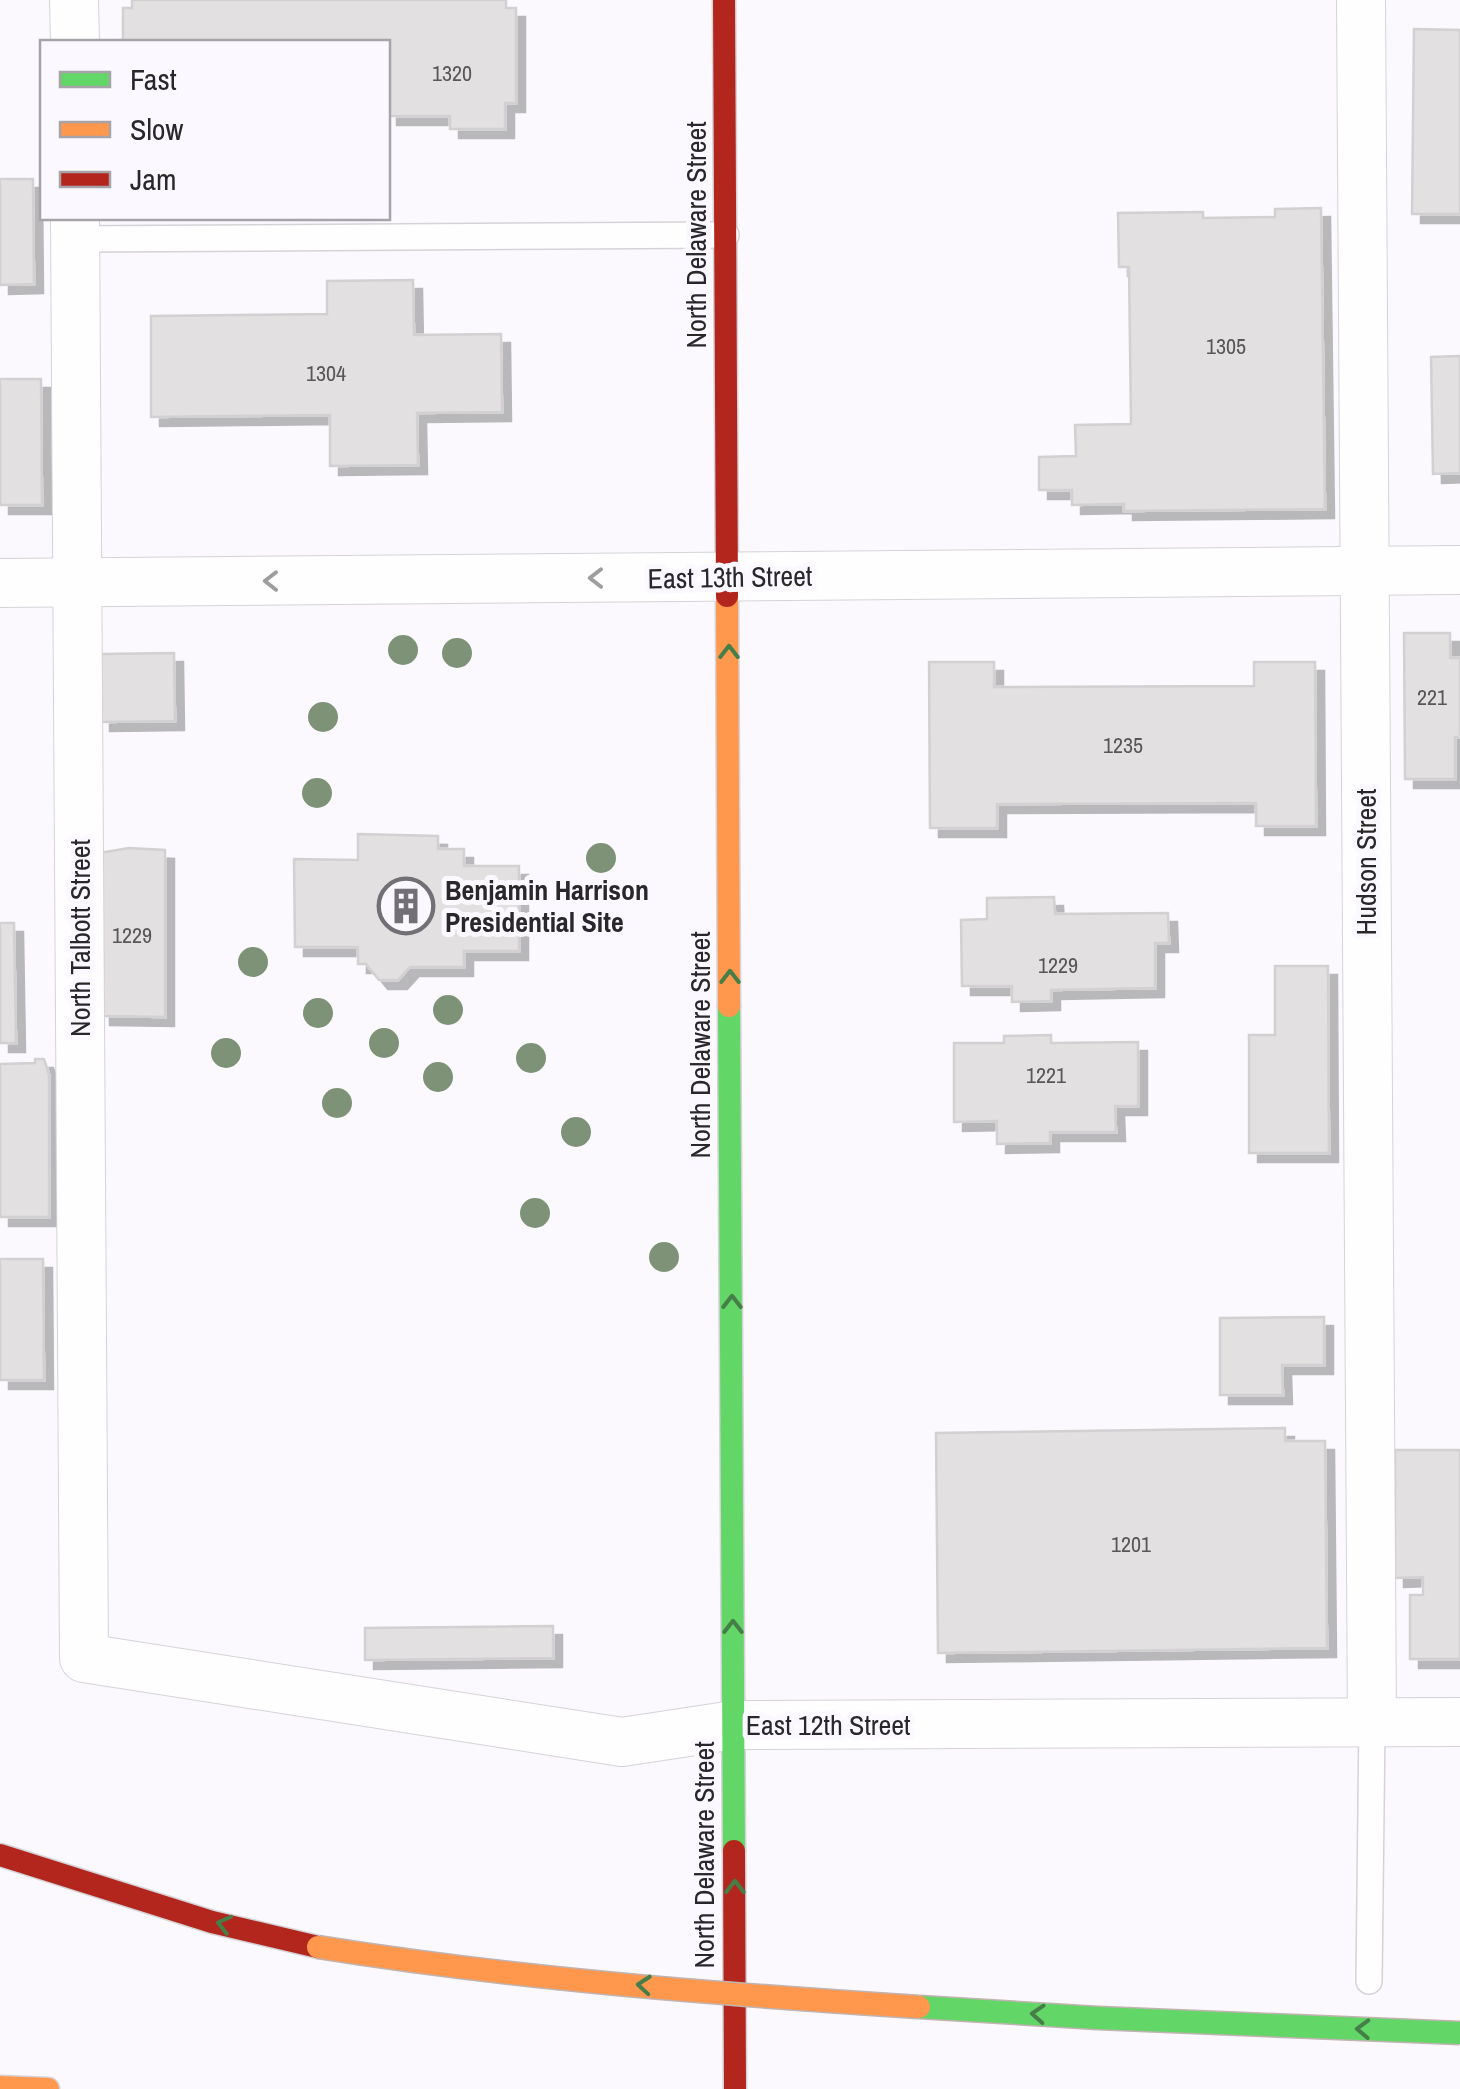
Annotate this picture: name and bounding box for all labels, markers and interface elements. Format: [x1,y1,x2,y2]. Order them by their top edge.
legend [40,40,390,220]
house number: 1320 [432,58,472,88]
text: Fast [130,59,177,99]
text: Slow [130,109,184,149]
street label: North Delaware Street [677,121,715,349]
text: Jam [130,159,176,199]
house number: 1305 [1206,331,1246,361]
house number: 1304 [306,358,346,388]
street label: East 13th Street [647,557,813,597]
one-way arrow [587,567,602,589]
one-way arrow [262,570,278,592]
one-way arrow [718,644,739,660]
house number: 221 [1417,682,1447,712]
house number: 1235 [1103,730,1143,760]
street label: Hudson Street [1347,789,1385,935]
street label: North Talbott Street [61,839,99,1037]
place label: Benjamin Harrison Presidential Site [445,871,649,941]
building icon: Benjamin Harrison Presidential Site [376,876,436,936]
house number: 1229 [112,920,152,950]
street label: North Delaware Street [681,931,719,1159]
house number: 1229 [1038,950,1078,980]
one-way arrow [719,969,741,984]
house number: 1221 [1026,1060,1066,1090]
one-way arrow [721,1294,743,1310]
house number: 1201 [1111,1529,1151,1559]
one-way arrow [723,1619,744,1635]
street label: East 12th Street [746,1706,910,1744]
street label: North Delaware Street [685,1741,723,1969]
one-way arrow [724,1878,746,1894]
one-way arrow [216,1915,233,1936]
one-way arrow [636,1974,652,1996]
one-way arrow [1029,2004,1045,2025]
one-way arrow [1354,2019,1370,2040]

